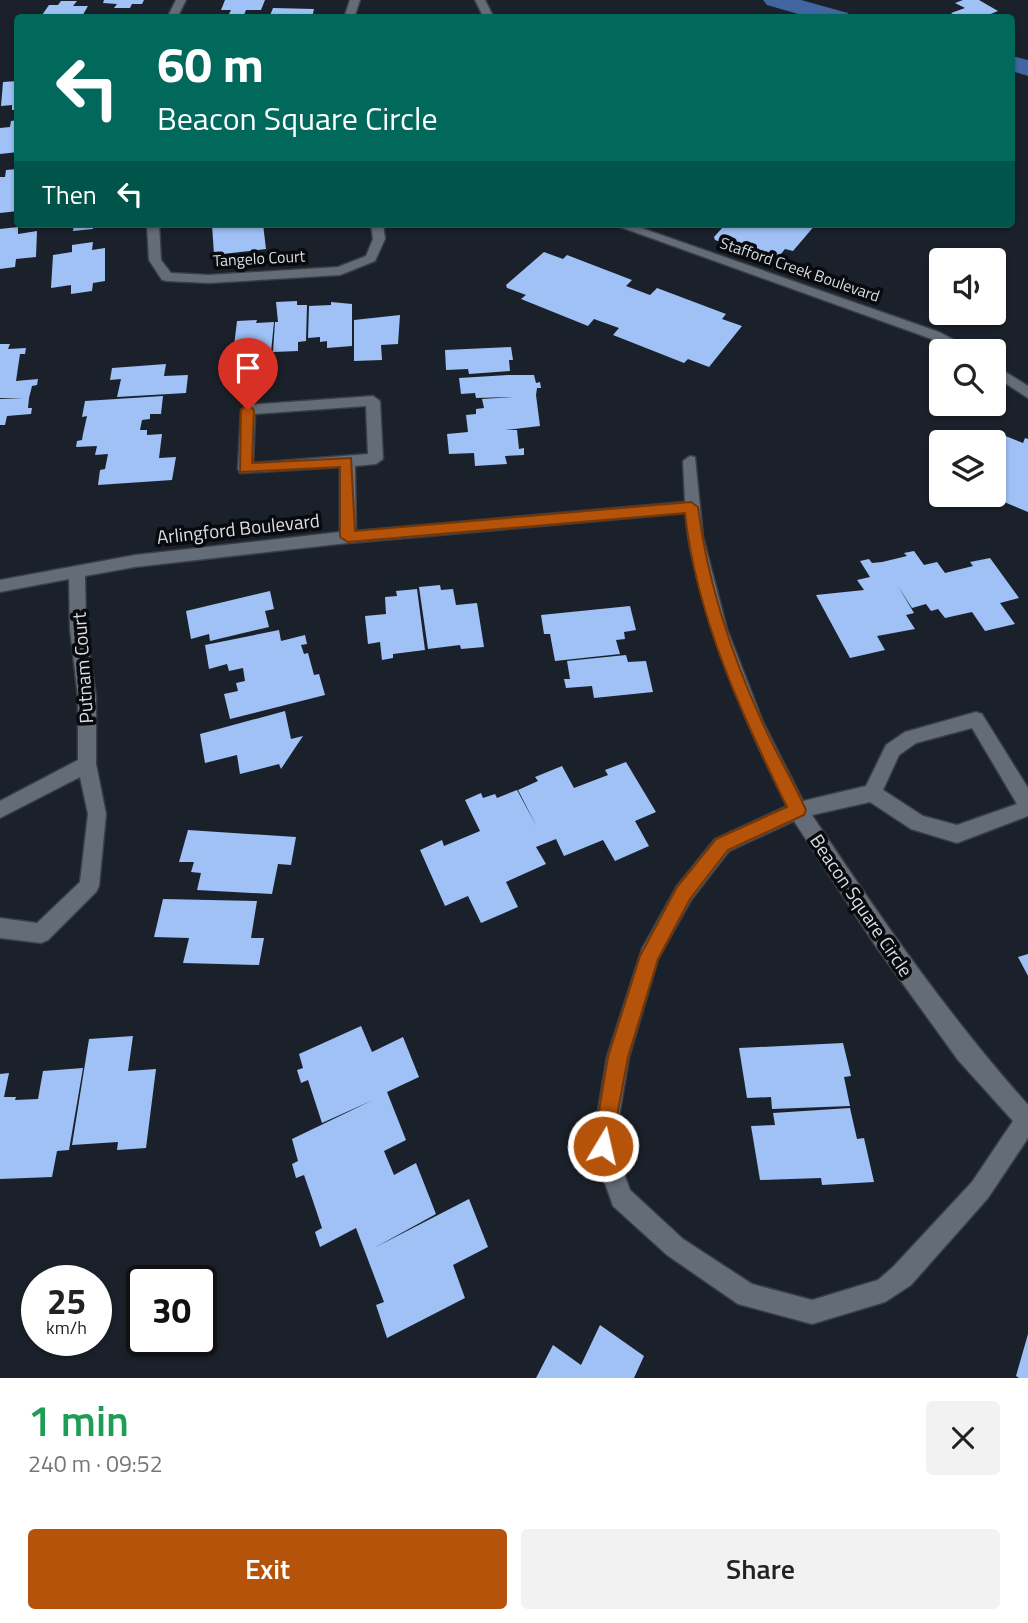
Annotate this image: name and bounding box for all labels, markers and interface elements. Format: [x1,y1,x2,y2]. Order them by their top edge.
text: 60 m [157,26,264,101]
icon: left [42,42,133,133]
text: Beacon Square Circle [157,94,438,142]
text: Then [42,175,97,214]
icon: left [111,175,149,213]
street label: Stafford Creek Boulevard [717,230,883,308]
street label: Tangelo Court [212,244,306,272]
map controls [929,248,1006,507]
button: sound [929,248,1006,325]
pin [218,338,278,410]
button: search [929,339,1006,416]
icon: arrive [229,349,267,387]
button: layers [929,430,1006,507]
street label: Arlingford Boulevard [155,505,321,551]
street label: Putnam Court [64,611,100,725]
street label: Beacon Square Circle [803,828,921,982]
position arrow [566,1109,640,1183]
speed limit sign: 30 [126,1265,217,1356]
text: 25 [47,1274,86,1328]
text: km/h [46,1314,87,1341]
text: 1 min [28,1388,129,1452]
button: close [926,1401,1000,1475]
text: 240 m · 09:52 [28,1446,163,1481]
button: Exit [28,1529,507,1609]
button: Share [521,1529,1000,1609]

